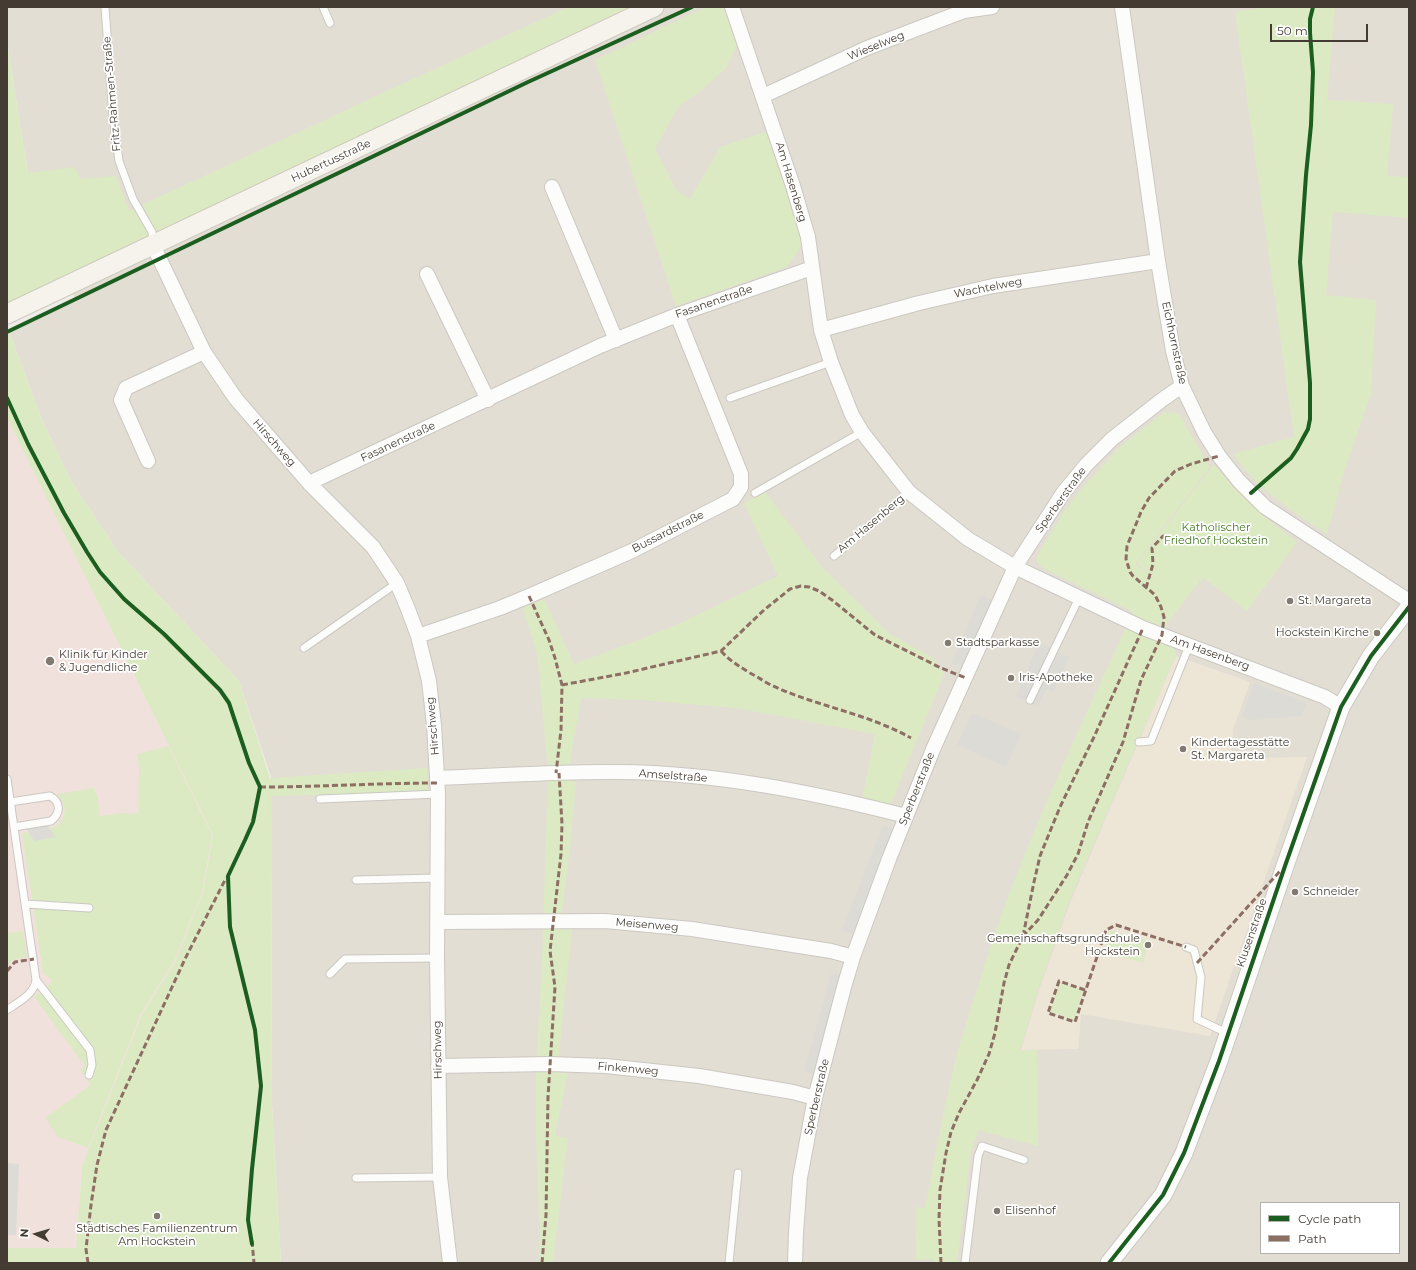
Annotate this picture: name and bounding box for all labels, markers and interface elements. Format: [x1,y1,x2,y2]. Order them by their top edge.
scale bar [1272,16,1370,42]
text: 50 m [1277,23,1308,38]
street label: Wieselweg [846,29,906,63]
street label: Fritz-Rahmen-Straße [100,36,124,152]
street label: Hubertusstraße [289,137,373,185]
street label: Am Hasenberg [773,140,809,224]
street label: Wachtelweg [953,275,1023,301]
street label: Fasanenstraße [674,283,754,321]
street label: Eichhornstraße [1159,300,1189,386]
street label: Hirschweg [250,416,298,470]
street label: Fasanenstraße [359,419,437,465]
street label: Sperberstraße [1033,465,1089,535]
street label: Am Hasenberg [835,492,907,556]
street label: Bussardstraße [630,508,706,556]
park label: Katholischer Friedhof Hockstein [1164,521,1268,547]
place label: St. Margareta [1298,594,1371,608]
marker: St. Margareta [1285,596,1295,606]
place label: Hockstein Kirche [1276,626,1369,640]
marker: Hockstein Kirche [1372,628,1382,638]
street label: Am Hasenberg [1169,633,1251,673]
place label: Stadtsparkasse [956,636,1039,650]
marker: Stadtsparkasse [943,638,953,648]
place label: Klinik für Kinder & Jugendliche [59,648,148,674]
marker: Klinik für Kinder & Jugendliche [44,655,56,667]
place label: Iris-Apotheke [1019,671,1093,685]
marker: Iris-Apotheke [1006,673,1016,683]
street label: Hirschweg [424,696,442,756]
place label: Kindertagesstätte St. Margareta [1191,736,1289,762]
marker: Kindertagesstätte St. Margareta [1178,744,1188,754]
street label: Sperberstraße [896,750,938,828]
street label: Amselstraße [638,767,708,785]
place label: Schneider [1303,885,1359,899]
marker: Schneider [1290,887,1300,897]
street label: Klusenstraße [1234,897,1270,969]
street label: Meisenweg [615,916,679,934]
place label: Gemeinschaftsgrundschule Hockstein [987,932,1140,958]
marker: Gemeinschaftsgrundschule Hockstein [1143,940,1153,950]
street label: Hirschweg [431,1021,445,1079]
street label: Sperberstraße [802,1058,832,1136]
street label: Finkenweg [597,1060,659,1078]
legend [1260,1202,1400,1254]
place label: Elisenhof [1005,1204,1056,1218]
marker: Elisenhof [992,1206,1002,1216]
marker: Städtisches Familienzentrum Am Hockstein [152,1211,162,1221]
text: Cycle path [1298,1211,1361,1226]
north arrow [16,1214,56,1254]
place label: Städtisches Familienzentrum Am Hockstein [76,1222,238,1248]
text: N [17,1228,31,1238]
text: Path [1298,1231,1327,1246]

